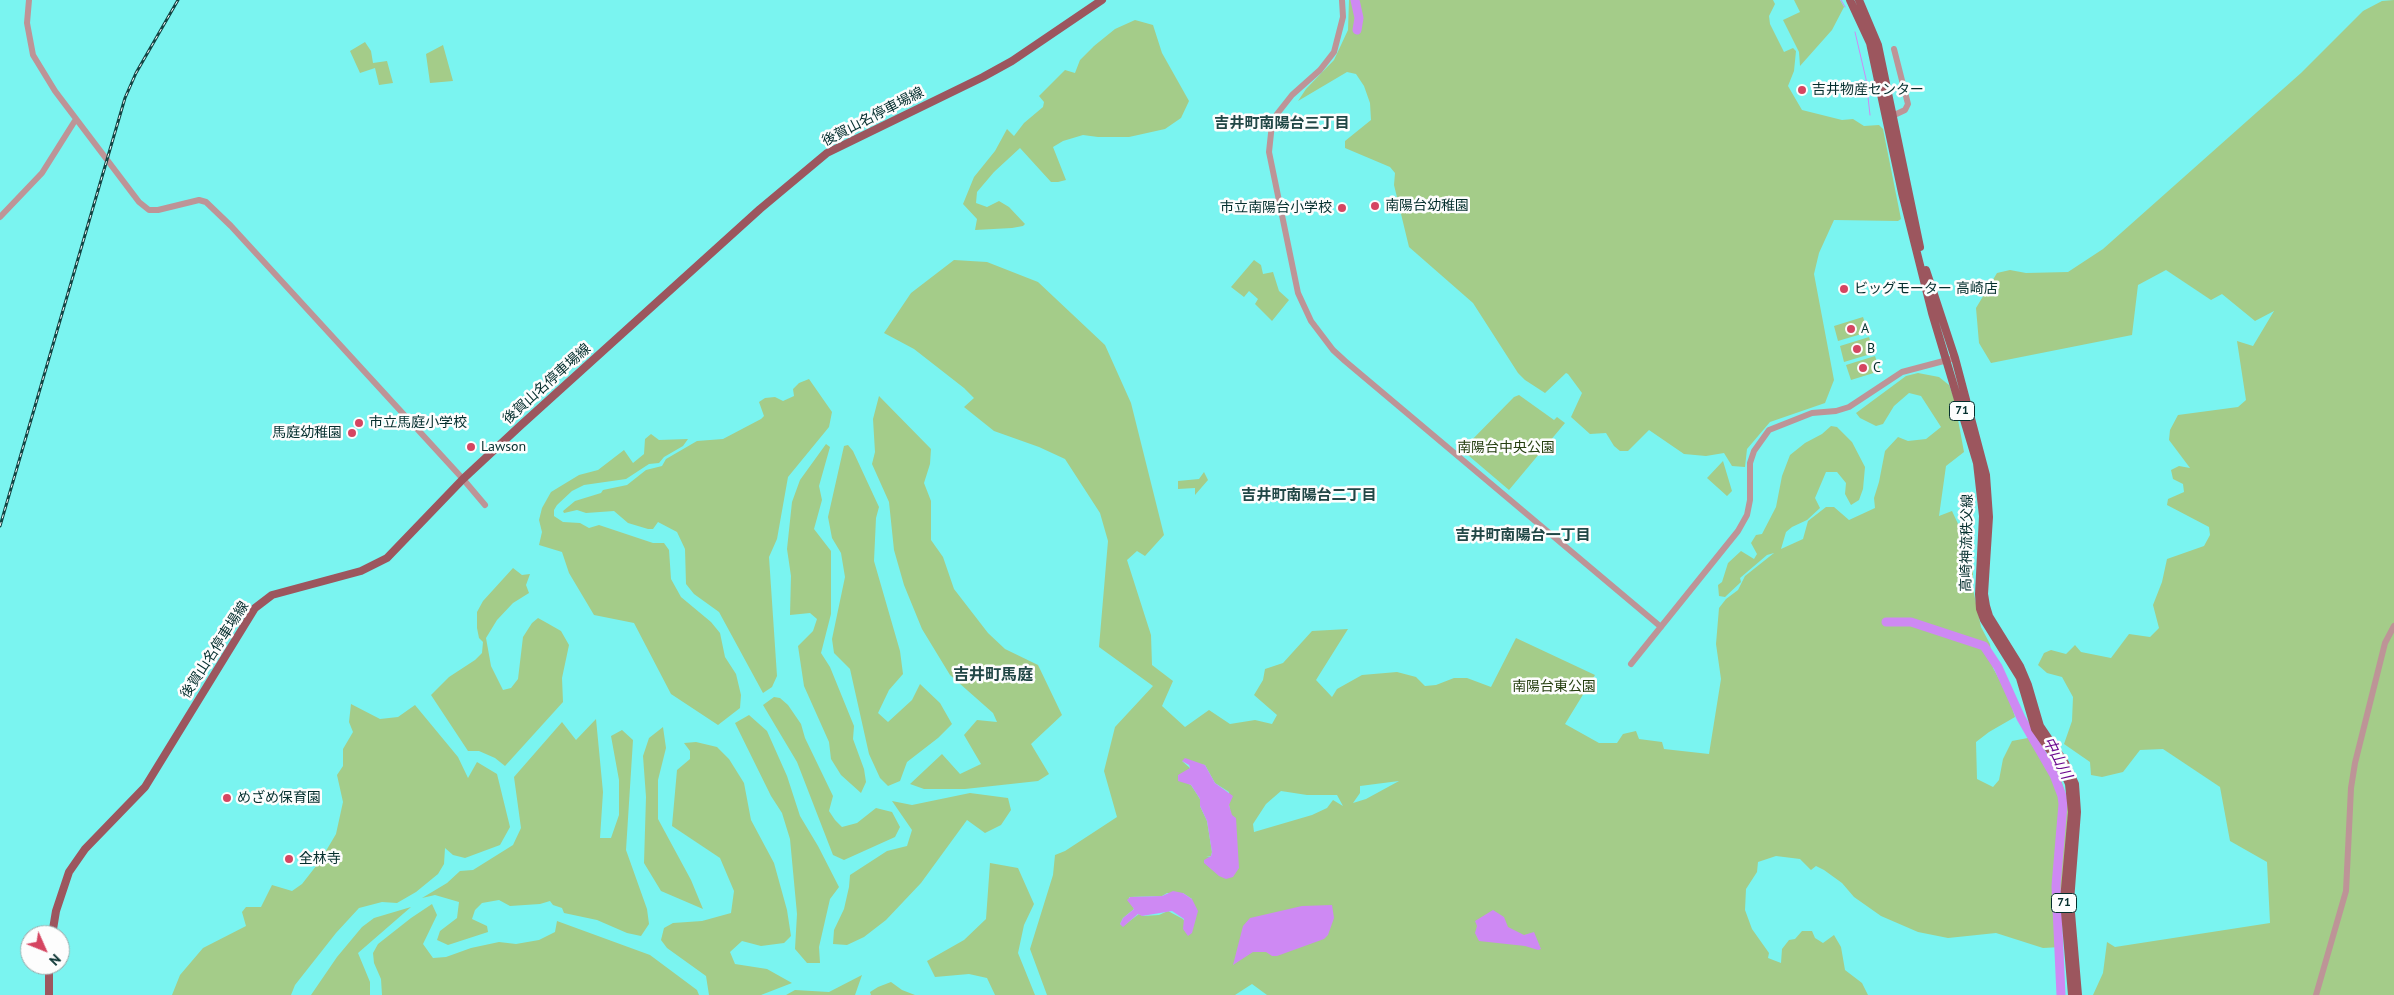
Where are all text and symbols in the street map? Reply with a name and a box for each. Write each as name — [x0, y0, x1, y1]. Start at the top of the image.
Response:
place label: 吉井物産センター — [1812, 82, 1924, 98]
street label: 後賀山名停車場線 — [819, 84, 927, 150]
marker: 吉井物産センター — [1796, 84, 1808, 96]
district label: 吉井町南陽台三丁目 — [1215, 115, 1349, 133]
place label: 南陽台幼稚園 — [1385, 198, 1469, 214]
place label: 市立南陽台小学校 — [1220, 200, 1332, 216]
marker: 南陽台幼稚園 — [1369, 200, 1381, 212]
marker: 市立南陽台小学校 — [1336, 202, 1348, 214]
place label: ビッグモーター 高崎店 — [1854, 281, 1998, 297]
marker: ビッグモーター 高崎店 — [1838, 283, 1850, 295]
place label: A — [1861, 321, 1869, 337]
marker: A — [1845, 323, 1857, 335]
street label: 後賀山名停車場線 — [500, 340, 594, 428]
place label: B — [1867, 341, 1875, 357]
marker: B — [1851, 343, 1863, 355]
place label: C — [1873, 360, 1881, 376]
marker: C — [1857, 362, 1869, 374]
road number: 71 — [1950, 402, 1974, 421]
place label: 市立馬庭小学校 — [369, 415, 467, 431]
marker: 市立馬庭小学校 — [353, 417, 365, 429]
place label: 馬庭幼稚園 — [272, 425, 342, 441]
marker: 馬庭幼稚園 — [346, 427, 358, 439]
place label: Lawson — [481, 439, 526, 455]
park label: 南陽台中央公園 — [1457, 440, 1555, 456]
marker: Lawson — [465, 441, 477, 453]
district label: 吉井町南陽台二丁目 — [1242, 487, 1376, 505]
street label: 高崎神流秩父線 — [1958, 494, 1976, 592]
district label: 吉井町南陽台一丁目 — [1456, 527, 1590, 545]
street label: 後賀山名停車場線 — [177, 598, 253, 702]
district label: 吉井町馬庭 — [953, 665, 1033, 685]
park label: 南陽台東公園 — [1512, 679, 1596, 695]
water label: 中山川 — [2039, 734, 2075, 782]
place label: めざめ保育園 — [237, 790, 321, 806]
marker: めざめ保育園 — [221, 792, 233, 804]
place label: 全林寺 — [299, 851, 341, 867]
marker: 全林寺 — [283, 853, 295, 865]
road number: 71 — [2052, 894, 2076, 912]
north arrow — [20, 925, 70, 975]
text: N — [45, 950, 65, 969]

